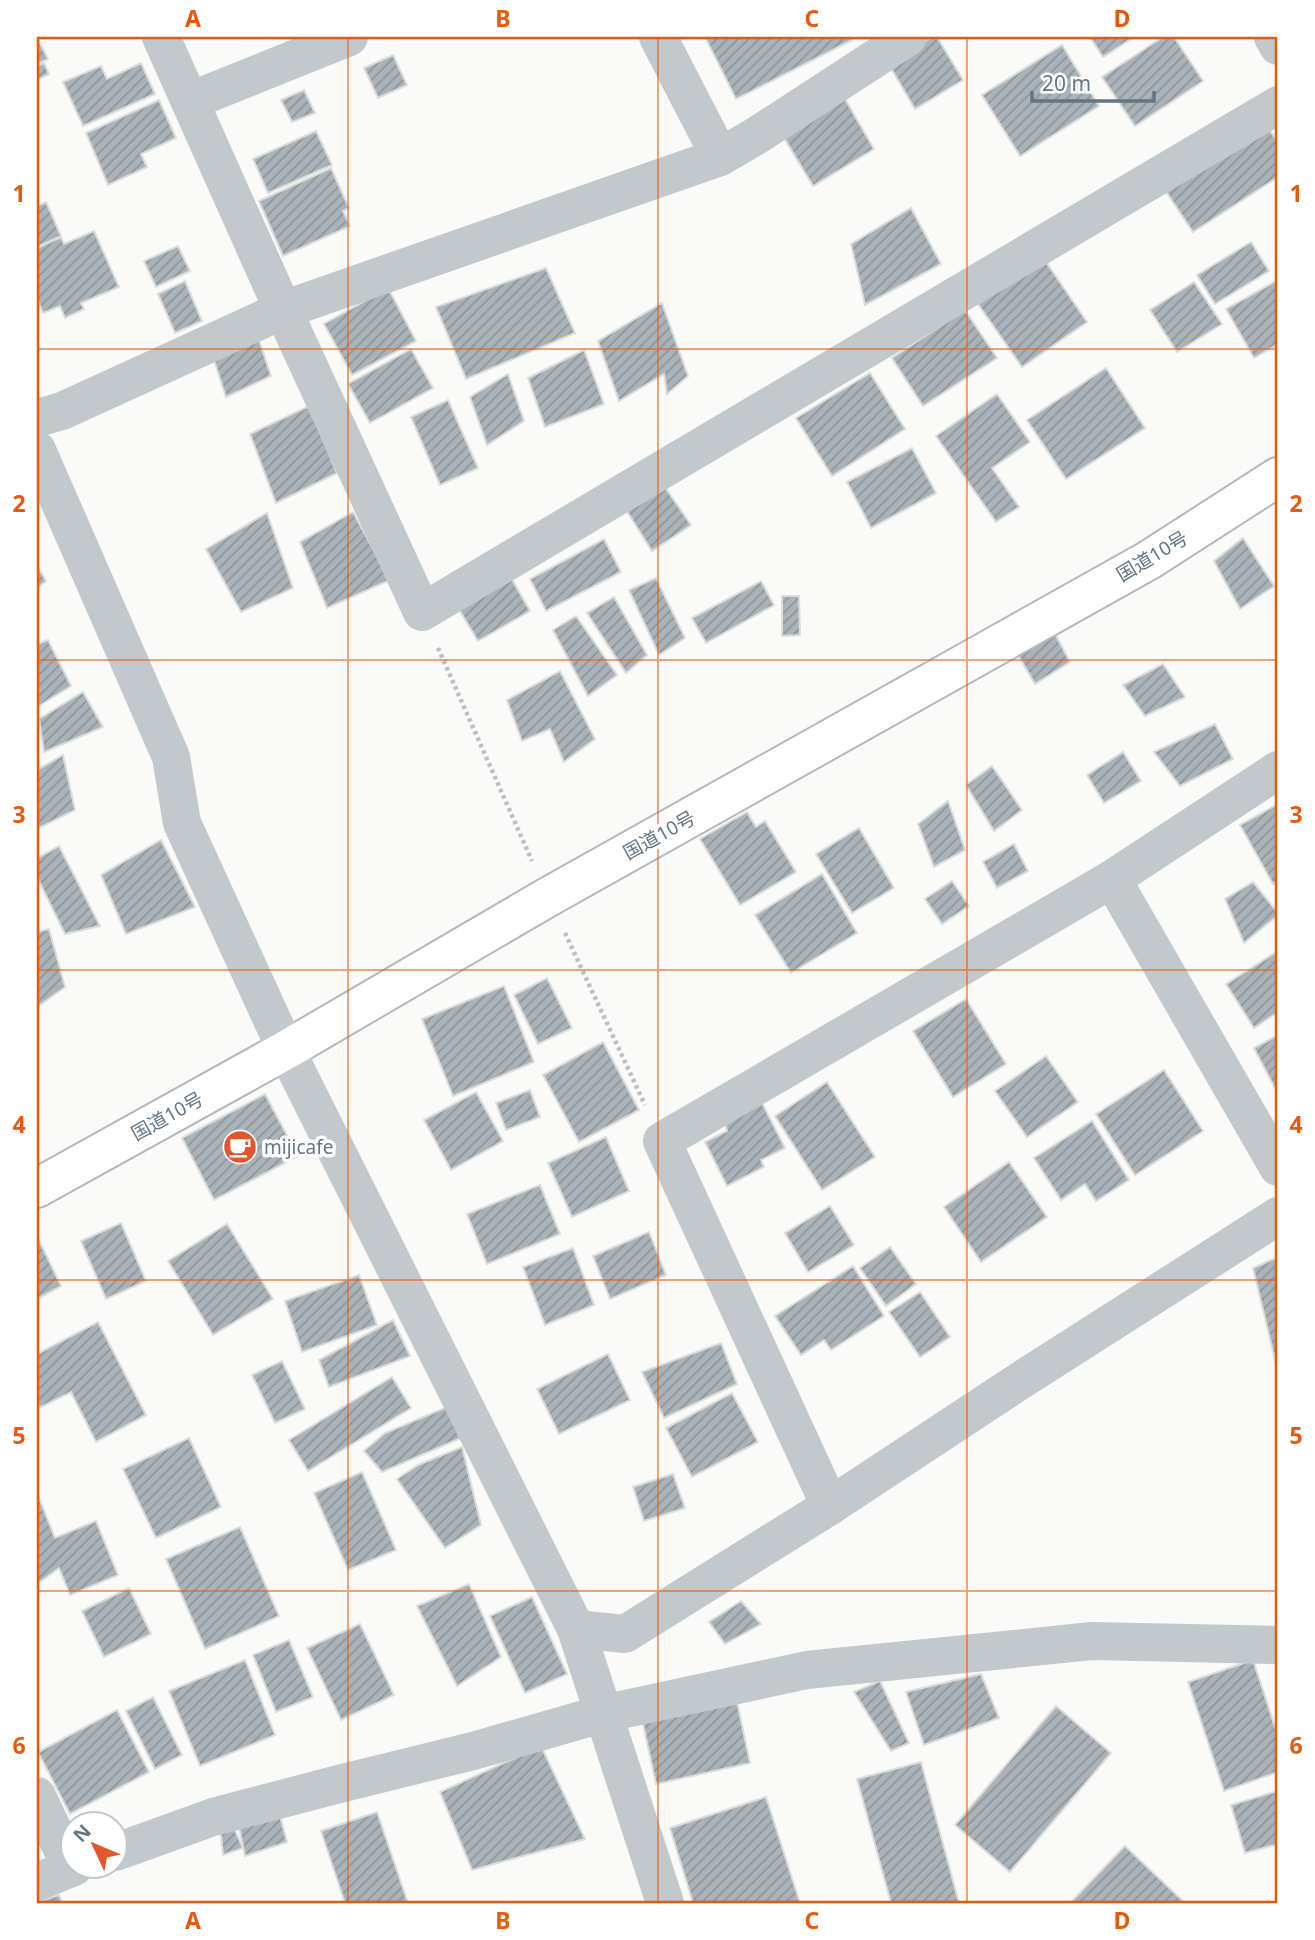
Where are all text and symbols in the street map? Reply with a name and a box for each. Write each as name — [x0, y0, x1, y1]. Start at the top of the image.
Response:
text: A — [185, 2, 201, 34]
text: B — [495, 2, 511, 34]
text: C — [805, 2, 820, 34]
text: D — [1114, 2, 1130, 34]
scale bar — [1032, 60, 1154, 104]
text: 20 m — [1042, 69, 1091, 97]
text: 1 — [12, 177, 26, 209]
text: 1 — [1289, 177, 1303, 209]
text: 2 — [12, 487, 26, 519]
text: 2 — [1289, 487, 1303, 519]
street label: 国道10号 — [1112, 525, 1192, 587]
text: 3 — [12, 798, 26, 830]
text: 3 — [1289, 798, 1303, 830]
street label: 国道10号 — [618, 805, 700, 865]
street label: 国道10号 — [126, 1086, 208, 1146]
text: 4 — [12, 1108, 26, 1140]
text: 4 — [1289, 1108, 1303, 1140]
cafe icon: mijicafe — [221, 1128, 259, 1166]
place label: mijicafe — [264, 1134, 334, 1160]
text: 5 — [12, 1419, 26, 1451]
text: 5 — [1289, 1419, 1303, 1451]
text: 6 — [12, 1729, 26, 1761]
text: 6 — [1289, 1729, 1303, 1761]
north arrow — [60, 1811, 130, 1881]
text: N — [67, 1819, 96, 1848]
text: A — [185, 1904, 201, 1936]
text: B — [495, 1904, 511, 1936]
text: C — [805, 1904, 820, 1936]
text: D — [1114, 1904, 1130, 1936]

